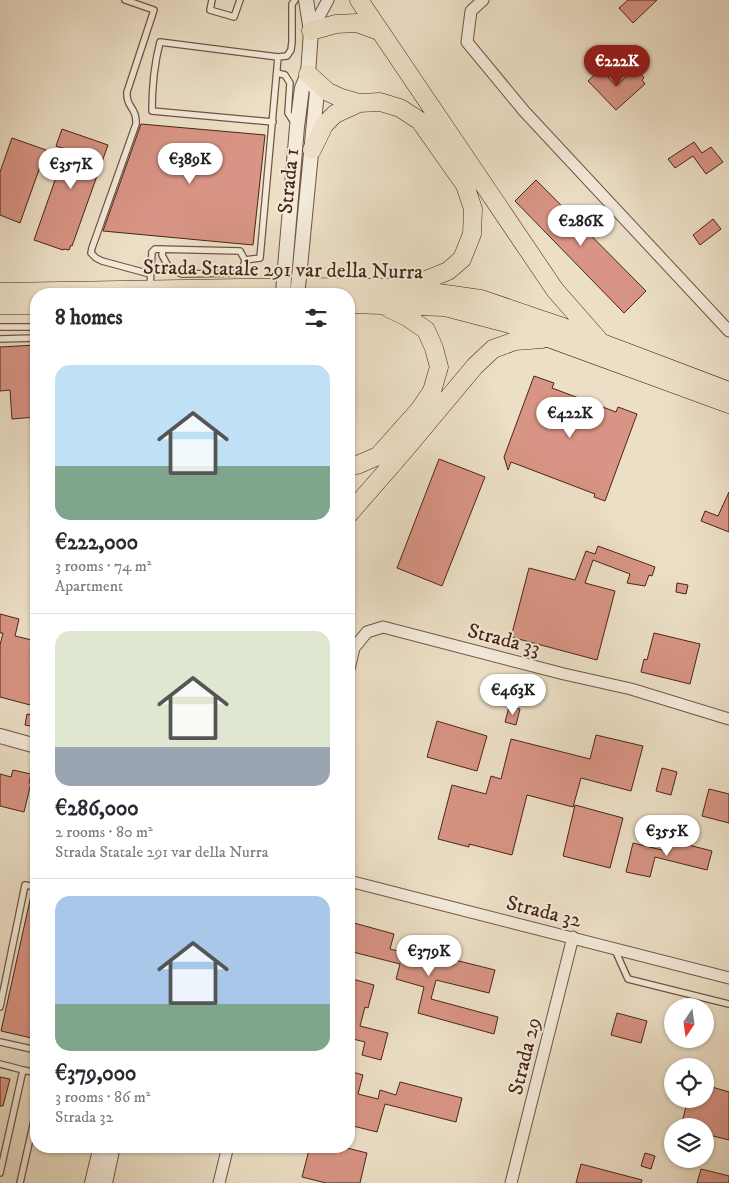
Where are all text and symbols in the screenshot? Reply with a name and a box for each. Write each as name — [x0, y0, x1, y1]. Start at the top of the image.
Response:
pin: €222K — [582, 44, 652, 87]
text: €222K — [595, 51, 639, 71]
pin: €389K — [155, 142, 225, 185]
street label: Strada 1 — [273, 147, 305, 215]
pin: €357K — [36, 148, 106, 190]
text: €389K — [169, 149, 211, 169]
text: €357K — [50, 154, 92, 174]
pin: €286K — [546, 204, 616, 247]
text: €286K — [559, 211, 603, 231]
street label: Strada Statale 291 var della Nurra — [143, 255, 423, 285]
icon: filters — [302, 304, 330, 332]
text: 8 homes — [55, 305, 123, 331]
pin: €422K — [535, 396, 605, 439]
icon: home — [148, 398, 238, 488]
text: €422K — [547, 403, 593, 423]
text: €222,000 — [55, 530, 138, 556]
text: 3 rooms · 74 m² — [55, 556, 152, 576]
text: Apartment — [55, 576, 123, 596]
street label: Strada 33 — [465, 618, 543, 662]
icon: home — [148, 663, 238, 753]
pin: €463K — [478, 674, 548, 716]
text: €463K — [491, 680, 535, 700]
text: €286,000 — [55, 796, 139, 822]
pin: €355K — [632, 814, 702, 857]
text: €355K — [646, 821, 688, 841]
text: 2 rooms · 80 m² — [55, 822, 153, 842]
text: Strada Statale 291 var della Nurra — [55, 842, 268, 862]
street label: Strada 32 — [503, 890, 585, 934]
icon: home — [148, 928, 238, 1018]
pin: €379K — [394, 934, 464, 977]
text: €379K — [408, 941, 451, 961]
north arrow — [664, 998, 714, 1048]
map controls — [664, 998, 714, 1168]
street label: Strada 29 — [503, 1015, 547, 1098]
button: locate — [664, 1058, 714, 1108]
text: €379,000 — [55, 1061, 136, 1087]
text: 3 rooms · 86 m² — [55, 1087, 150, 1107]
text: Strada 32 — [55, 1107, 113, 1127]
button: layers — [664, 1118, 714, 1168]

